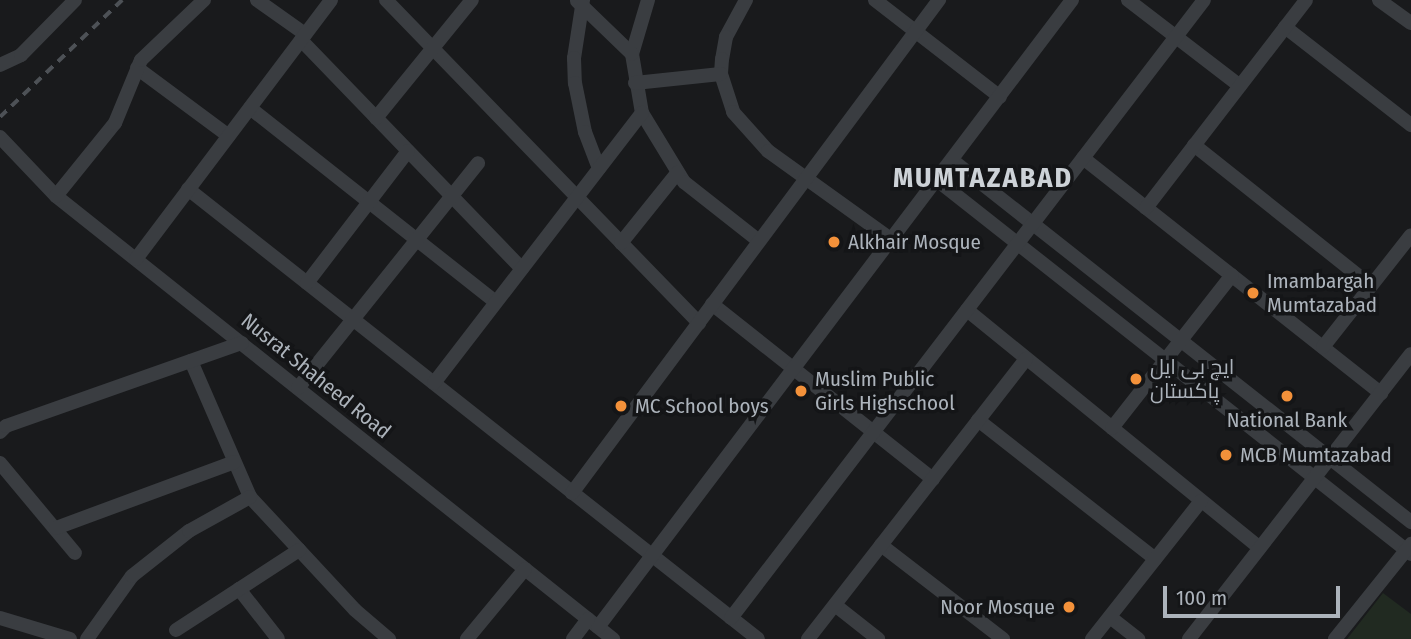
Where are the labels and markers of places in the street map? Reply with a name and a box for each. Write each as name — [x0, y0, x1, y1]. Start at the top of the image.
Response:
place label: Alkhair Mosque — [848, 229, 981, 255]
marker: Alkhair Mosque — [826, 234, 842, 250]
place label: Imambargah Mumtazabad — [1267, 268, 1377, 318]
marker: Imambargah Mumtazabad — [1245, 285, 1261, 301]
place label: ایچ بی ایل پاکستان — [1150, 354, 1234, 404]
place label: Muslim Public Girls Highschool — [815, 366, 955, 416]
marker: ایچ بی ایل پاکستان — [1128, 371, 1144, 387]
marker: Muslim Public Girls Highschool — [793, 383, 809, 399]
marker: National Bank — [1279, 388, 1295, 404]
place label: MC School boys — [635, 393, 769, 419]
marker: MC School boys — [613, 398, 629, 414]
place label: National Bank — [1227, 407, 1347, 433]
place label: MCB Mumtazabad — [1240, 442, 1392, 468]
marker: MCB Mumtazabad — [1218, 447, 1234, 463]
place label: Noor Mosque — [940, 594, 1055, 620]
marker: Noor Mosque — [1061, 599, 1077, 615]

